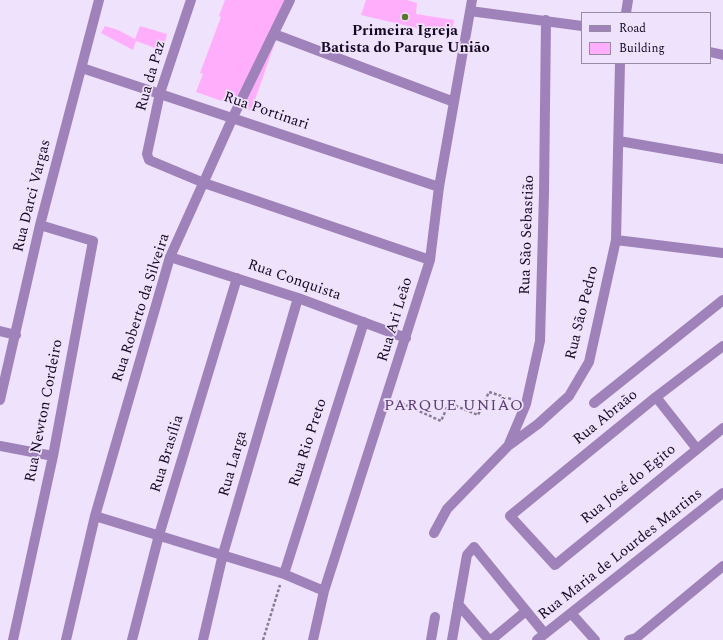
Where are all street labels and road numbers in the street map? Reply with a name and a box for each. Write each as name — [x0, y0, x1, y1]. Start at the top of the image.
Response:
street label: Rua da Paz — [133, 39, 171, 113]
street label: Rua Portinari — [221, 89, 311, 135]
street label: Rua Darci Vargas — [10, 138, 56, 254]
street label: Rua São Sebastião — [517, 175, 539, 295]
street label: Rua Roberto da Silveira — [109, 231, 175, 385]
street label: Rua Conquista — [245, 257, 343, 305]
street label: Rua São Pedro — [563, 264, 603, 362]
street label: Rua Ari Leão — [375, 276, 417, 364]
street label: Rua Newton Cordeiro — [22, 338, 68, 484]
street label: Rua Abraão — [570, 387, 642, 449]
street label: Rua Rio Preto — [286, 397, 332, 489]
street label: Rua Brasília — [148, 413, 188, 495]
street label: Rua Larga — [216, 429, 252, 499]
street label: Rua José do Egito — [578, 441, 680, 529]
street label: Rua Maria de Lourdes Martins — [535, 485, 707, 625]

